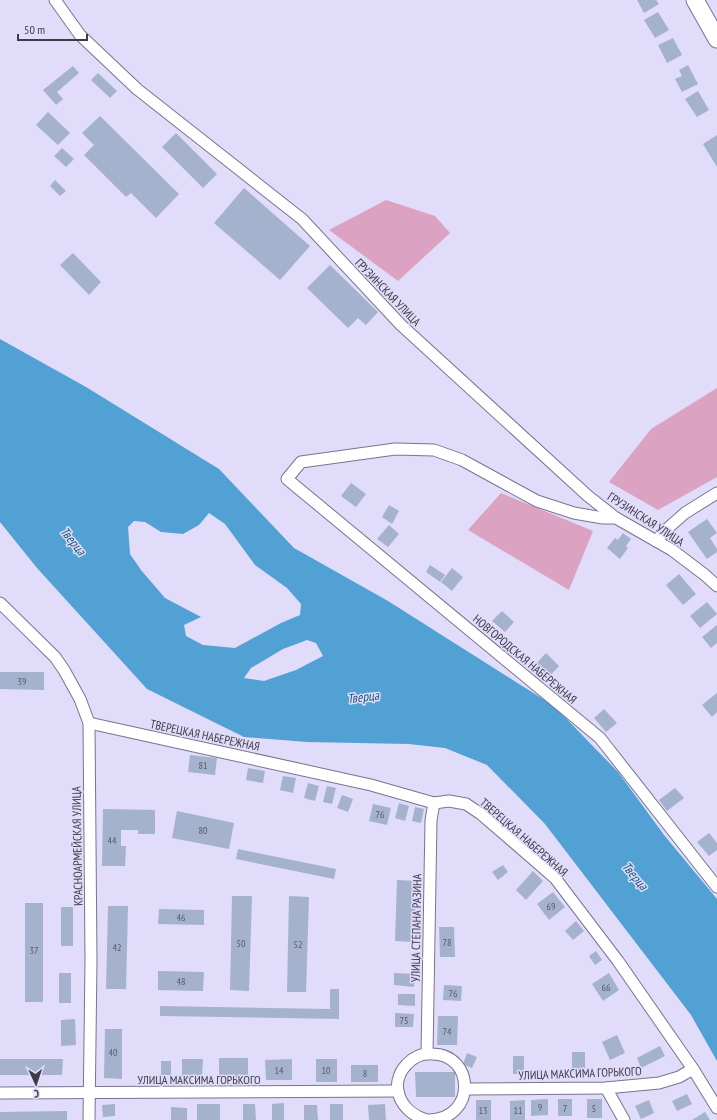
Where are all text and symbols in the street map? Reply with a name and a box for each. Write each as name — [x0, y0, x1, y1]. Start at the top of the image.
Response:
scale bar — [18, 16, 87, 42]
text: 50 m — [24, 22, 45, 37]
street label: ГРУЗИНСКАЯ УЛИЦА — [352, 255, 424, 329]
street label: ГРУЗИНСКАЯ УЛИЦА — [605, 489, 687, 549]
water label: Тверца — [56, 523, 90, 559]
street label: НОВГОРОДСКАЯ НАБЕРЕЖНАЯ — [470, 611, 580, 707]
house number: 39 — [18, 675, 27, 688]
water label: Тверца — [346, 687, 381, 707]
street label: ТВЕРЕЦКАЯ НАБЕРЕЖНАЯ — [149, 716, 261, 754]
house number: 81 — [199, 759, 208, 772]
street label: КРАСНОАРМЕЙСКАЯ УЛИЦА — [68, 786, 86, 906]
street label: ТВЕРЕЦКАЯ НАБЕРЕЖНАЯ — [477, 795, 571, 879]
house number: 76 — [376, 808, 385, 821]
house number: 80 — [199, 824, 208, 837]
house number: 44 — [108, 834, 117, 847]
water label: Тверца — [618, 858, 652, 894]
street label: УЛИЦА СТЕПАНА РАЗИНА — [408, 873, 424, 982]
house number: 69 — [547, 900, 556, 913]
house number: 46 — [177, 911, 186, 924]
house number: 78 — [443, 936, 452, 949]
house number: 50 — [237, 937, 246, 950]
house number: 52 — [294, 938, 303, 951]
house number: 42 — [113, 941, 122, 954]
house number: 37 — [30, 944, 39, 957]
house number: 48 — [177, 975, 186, 988]
house number: 66 — [602, 981, 611, 994]
house number: 76 — [449, 987, 458, 1000]
house number: 75 — [400, 1014, 409, 1027]
house number: 74 — [443, 1025, 452, 1038]
house number: 40 — [109, 1046, 118, 1059]
street label: УЛИЦА МАКСИМА ГОРЬКОГО — [518, 1063, 642, 1083]
north arrow — [16, 1064, 56, 1104]
house number: 14 — [275, 1064, 284, 1077]
house number: 10 — [322, 1064, 331, 1077]
house number: 8 — [363, 1067, 367, 1080]
street label: УЛИЦА МАКСИМА ГОРЬКОГО — [137, 1072, 261, 1087]
text: С — [34, 1087, 39, 1101]
house number: 9 — [538, 1101, 542, 1114]
house number: 7 — [563, 1102, 567, 1115]
house number: 5 — [592, 1102, 596, 1115]
house number: 13 — [479, 1104, 488, 1117]
house number: 11 — [514, 1104, 523, 1117]

